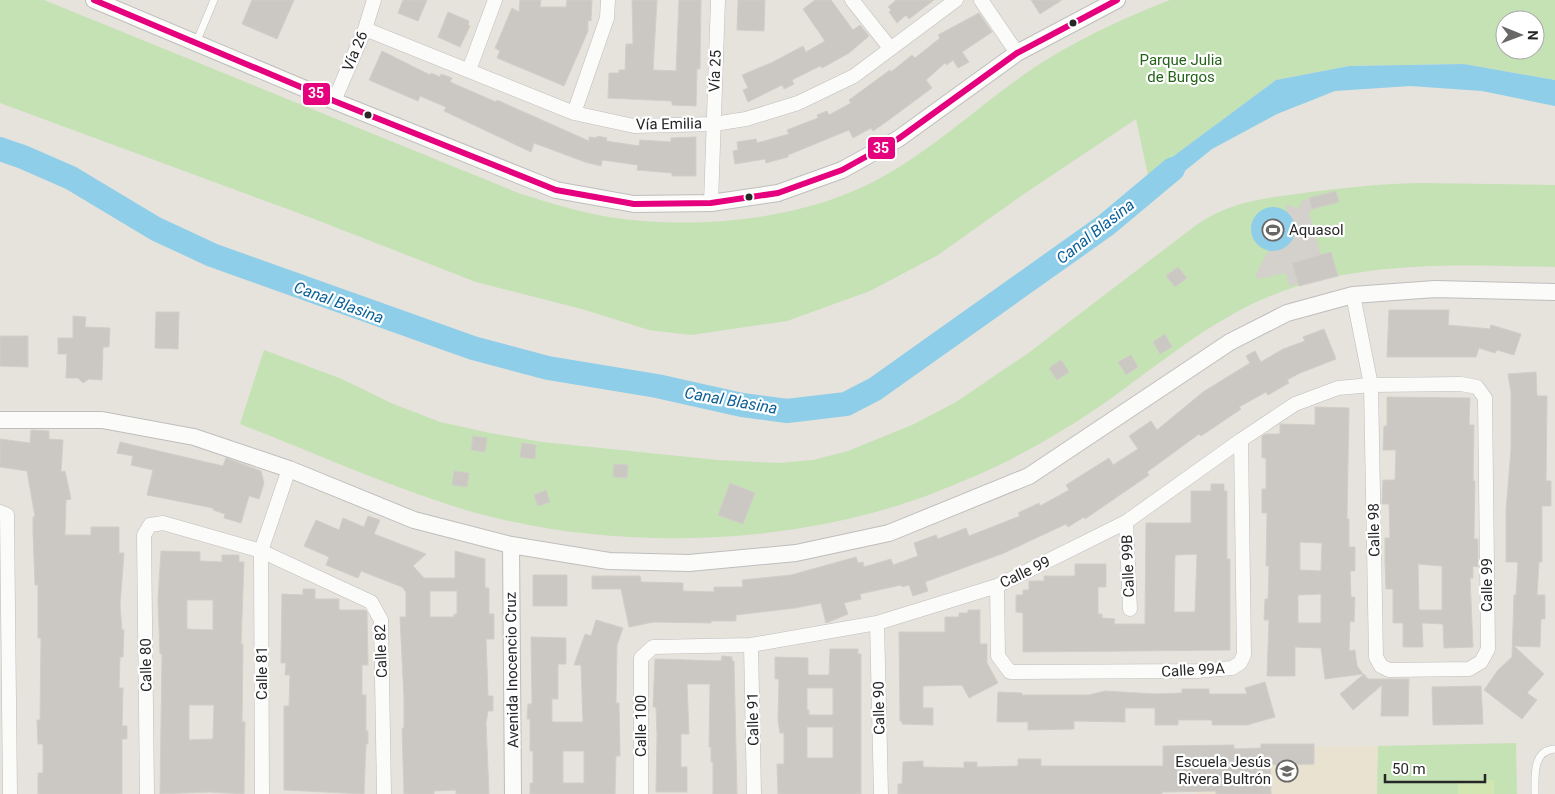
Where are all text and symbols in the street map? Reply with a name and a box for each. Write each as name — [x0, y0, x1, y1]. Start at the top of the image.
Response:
north arrow — [1495, 10, 1545, 60]
unlabelled marker — [1068, 18, 1078, 28]
street label: Vía 26 — [339, 28, 371, 74]
text: N — [1525, 30, 1541, 40]
street label: Vía 25 — [705, 50, 725, 92]
park label: Parque Julia de Burgos — [1140, 51, 1222, 86]
line badge: 35 — [302, 82, 331, 106]
text: 35 — [308, 85, 324, 101]
unlabelled marker — [363, 110, 373, 120]
street label: Vía Emilia — [636, 114, 702, 134]
line badge: 35 — [867, 136, 896, 160]
text: 35 — [873, 140, 889, 156]
unlabelled marker — [744, 192, 754, 202]
water label: Canal Blasina — [1052, 195, 1138, 268]
sports icon: Aquasol — [1261, 218, 1285, 242]
place label: Aquasol — [1289, 221, 1344, 239]
water label: Canal Blasina — [291, 277, 386, 327]
water label: Canal Blasina — [683, 383, 779, 418]
street label: Calle 98 — [1365, 503, 1383, 557]
street label: Calle 99B — [1118, 534, 1138, 598]
street label: Calle 99 — [997, 552, 1053, 592]
street label: Calle 99 — [1478, 558, 1496, 612]
street label: Avenida Inocencio Cruz — [502, 592, 522, 748]
street label: Calle 82 — [371, 624, 391, 678]
street label: Calle 80 — [137, 638, 155, 692]
street label: Calle 81 — [253, 646, 271, 700]
street label: Calle 99A — [1161, 659, 1225, 681]
street label: Calle 90 — [870, 681, 888, 735]
street label: Calle 91 — [744, 692, 762, 746]
street label: Calle 100 — [632, 695, 650, 757]
scale bar — [1385, 752, 1485, 784]
place label: Escuela Jesús Rivera Bultrón — [1175, 753, 1271, 788]
school or university icon: Escuela Jesús Rivera Bultrón — [1275, 759, 1299, 783]
text: 50 m — [1392, 760, 1426, 778]

